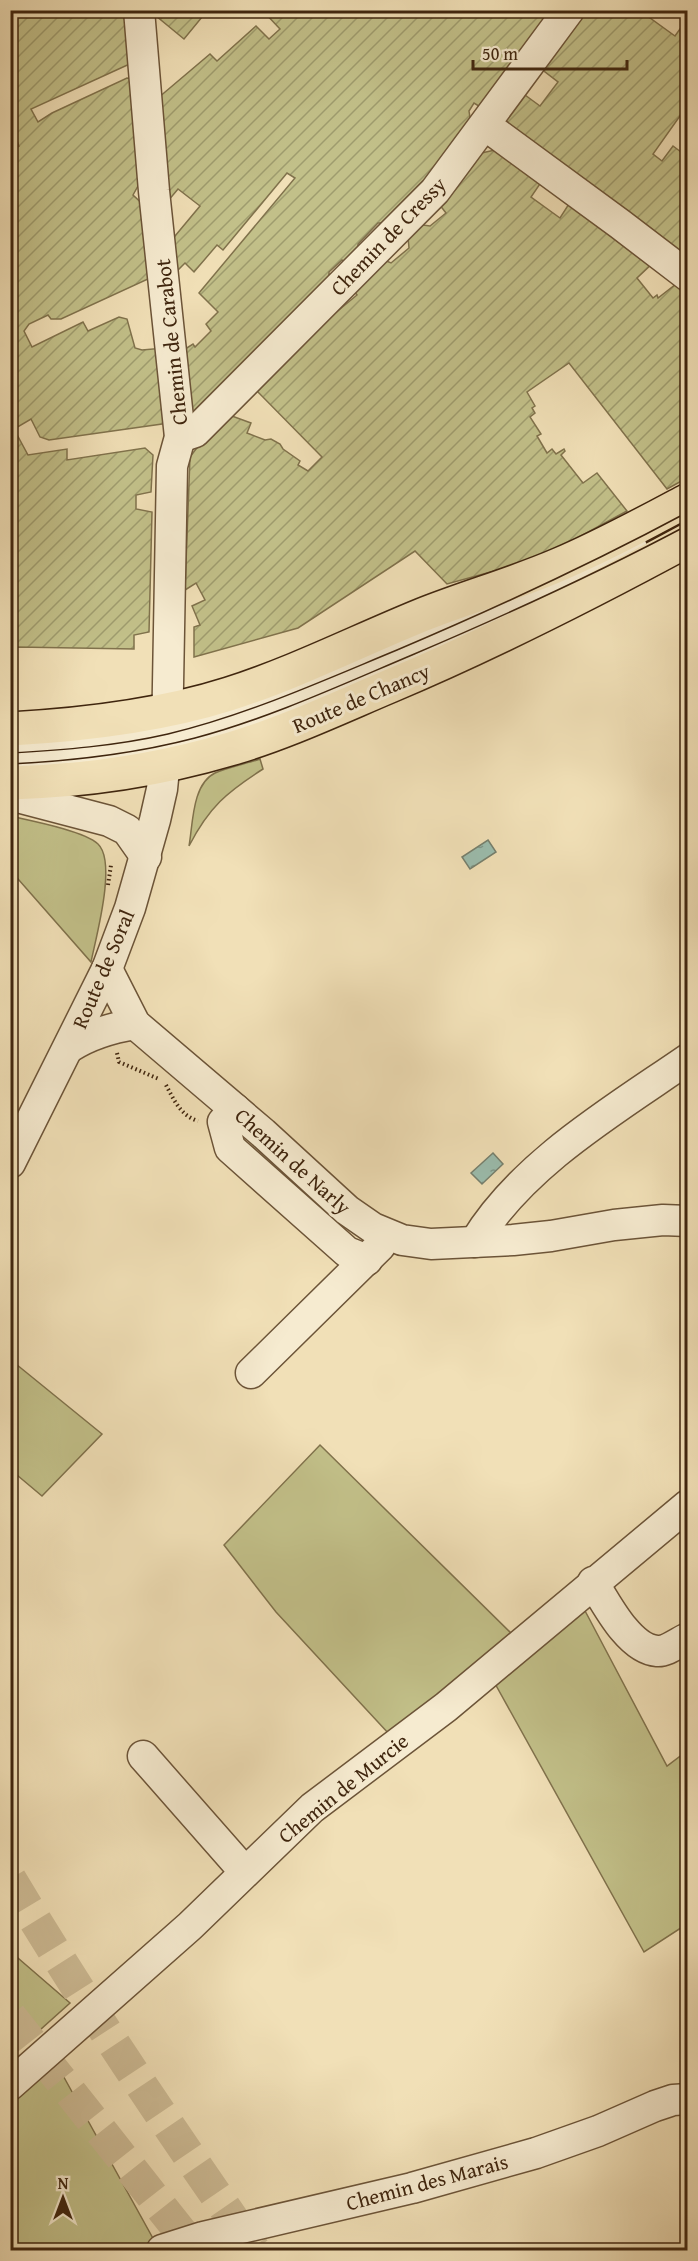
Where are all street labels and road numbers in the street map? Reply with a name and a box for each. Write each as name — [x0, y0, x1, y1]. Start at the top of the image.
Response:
street label: Chemin de Cressy — [323, 169, 453, 302]
street label: Chemin de Carabot — [147, 257, 195, 427]
street label: Route de Chancy — [288, 655, 435, 741]
street label: Route de Soral — [64, 904, 142, 1034]
street label: Chemin de Narly — [228, 1100, 358, 1222]
street label: Chemin de Murcie — [271, 1725, 415, 1850]
street label: Chemin des Marais — [343, 2146, 511, 2218]

